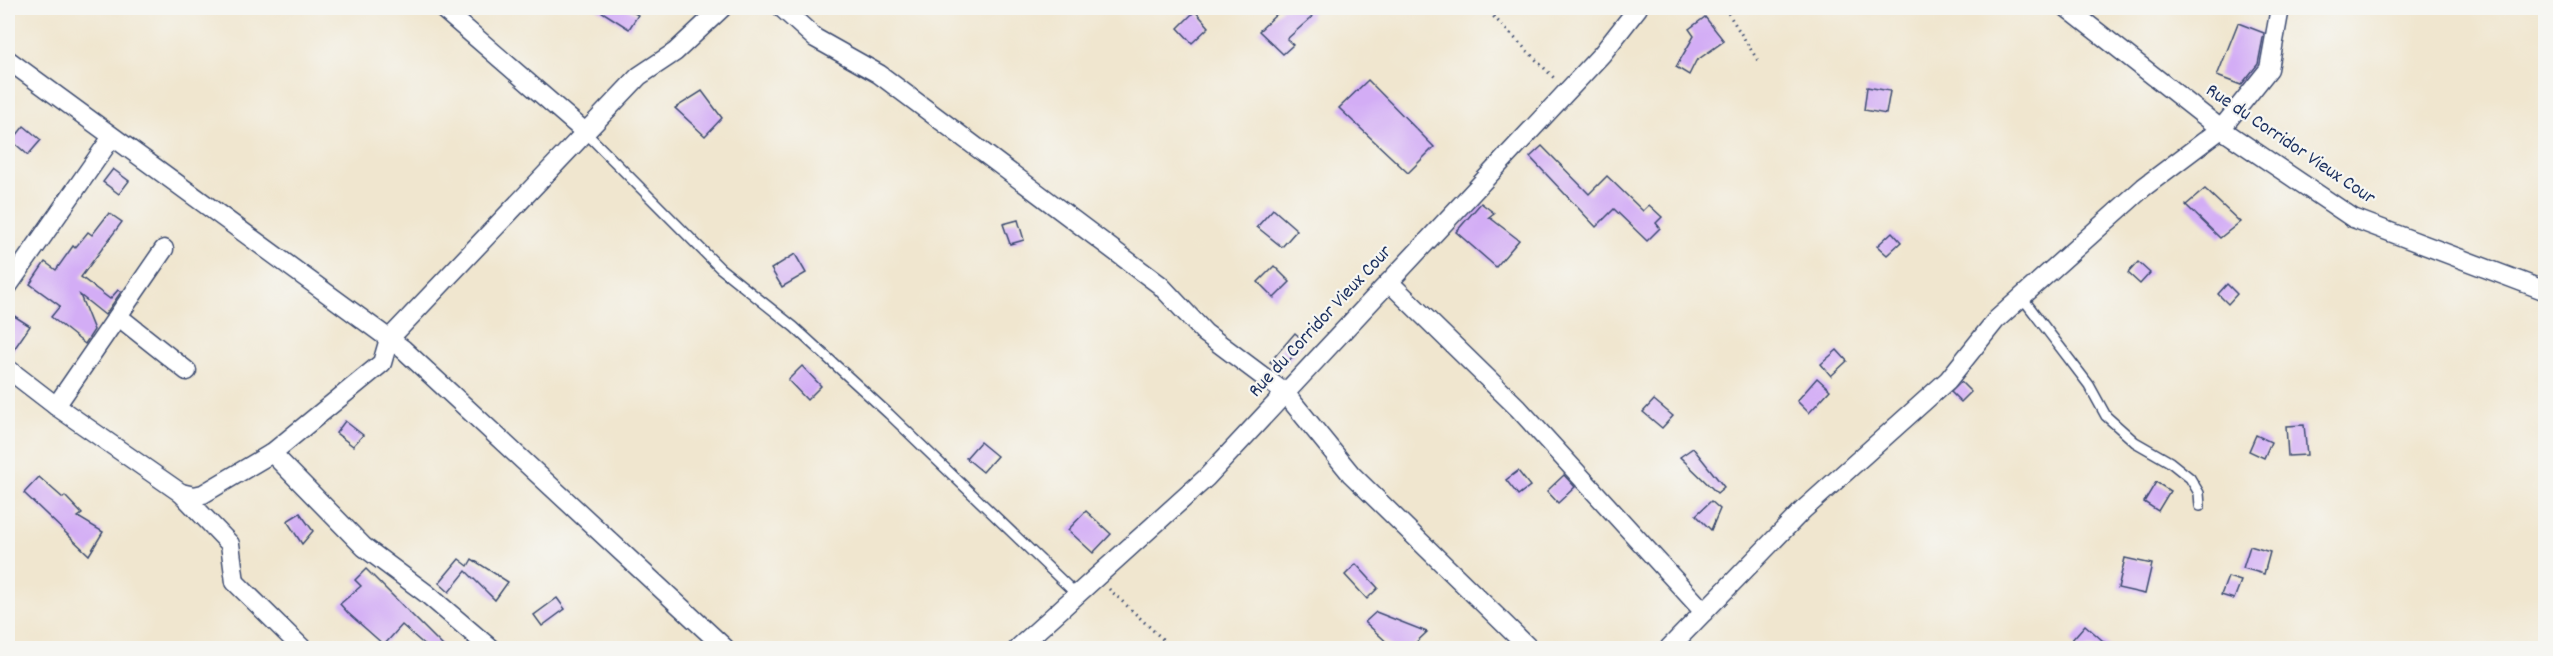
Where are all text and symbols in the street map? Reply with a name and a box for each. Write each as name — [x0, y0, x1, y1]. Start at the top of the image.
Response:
street label: Rue du Corridor Vieux Cour — [2200, 78, 2381, 213]
street label: Rue du Corridor Vieux Cour — [1243, 239, 1400, 404]

